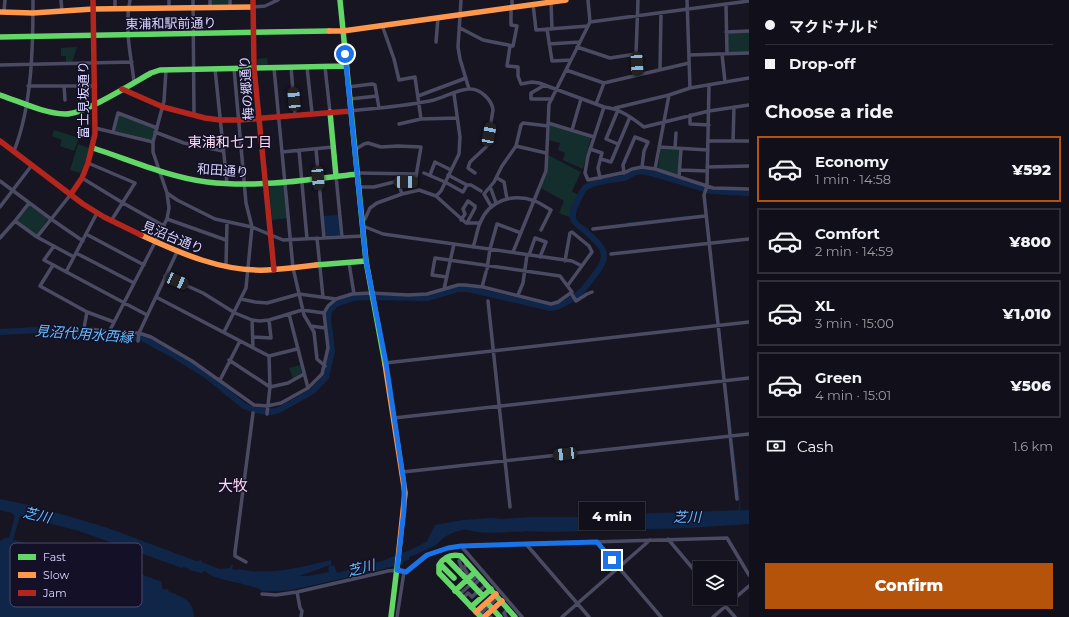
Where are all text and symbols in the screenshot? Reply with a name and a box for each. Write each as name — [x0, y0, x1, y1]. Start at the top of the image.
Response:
street label: 東浦和駅前通り — [125, 14, 217, 32]
text: マクドナルド — [789, 17, 879, 36]
route start — [336, 45, 354, 63]
car — [630, 52, 644, 76]
text: Drop-off — [789, 54, 856, 73]
street label: 梅の郷通り — [236, 55, 256, 121]
street label: 富士見坂通り — [75, 61, 91, 139]
car — [287, 87, 301, 111]
text: Choose a ride — [765, 101, 893, 123]
car — [481, 121, 497, 147]
district label: 東浦和七丁目 — [188, 133, 272, 151]
icon: car — [767, 151, 803, 187]
text: Economy — [815, 152, 888, 171]
street label: 和田通り — [196, 160, 250, 180]
text: ¥592 — [1012, 160, 1051, 179]
car — [311, 166, 325, 190]
text: 1 min · 14:58 — [815, 171, 891, 187]
car — [394, 176, 418, 188]
street label: 見沼台通り — [140, 217, 206, 257]
icon: car — [767, 223, 803, 259]
text: Comfort — [815, 224, 880, 243]
text: ¥800 — [1009, 232, 1051, 251]
text: 2 min · 14:59 — [815, 243, 893, 259]
car — [164, 271, 190, 291]
icon: car — [767, 295, 803, 331]
text: XL — [815, 296, 834, 315]
text: ¥1,010 — [1003, 304, 1051, 323]
text: 3 min · 15:00 — [815, 315, 894, 331]
water label: 見沼代用水西縁 — [34, 322, 136, 347]
icon: car — [767, 367, 803, 403]
text: Green — [815, 368, 862, 387]
text: ¥506 — [1011, 376, 1051, 395]
text: 4 min · 15:01 — [815, 387, 891, 403]
icon: cash — [765, 435, 787, 457]
text: Cash — [797, 437, 834, 456]
text: 1.6 km — [1013, 438, 1053, 454]
car — [552, 447, 578, 461]
district label: 大牧 — [218, 476, 248, 495]
callout: 4 min — [579, 502, 645, 530]
water label: 芝川 — [21, 503, 55, 527]
text: 4 min — [592, 508, 632, 524]
water label: 芝川 — [673, 508, 703, 526]
legend — [10, 543, 142, 607]
text: Fast — [43, 550, 67, 564]
route end — [603, 551, 621, 569]
water label: 芝川 — [345, 555, 379, 580]
map controls — [693, 561, 737, 605]
button: layers — [693, 561, 737, 605]
button: Confirm — [765, 563, 1053, 609]
text: Slow — [43, 568, 69, 582]
text: Jam — [42, 586, 67, 600]

